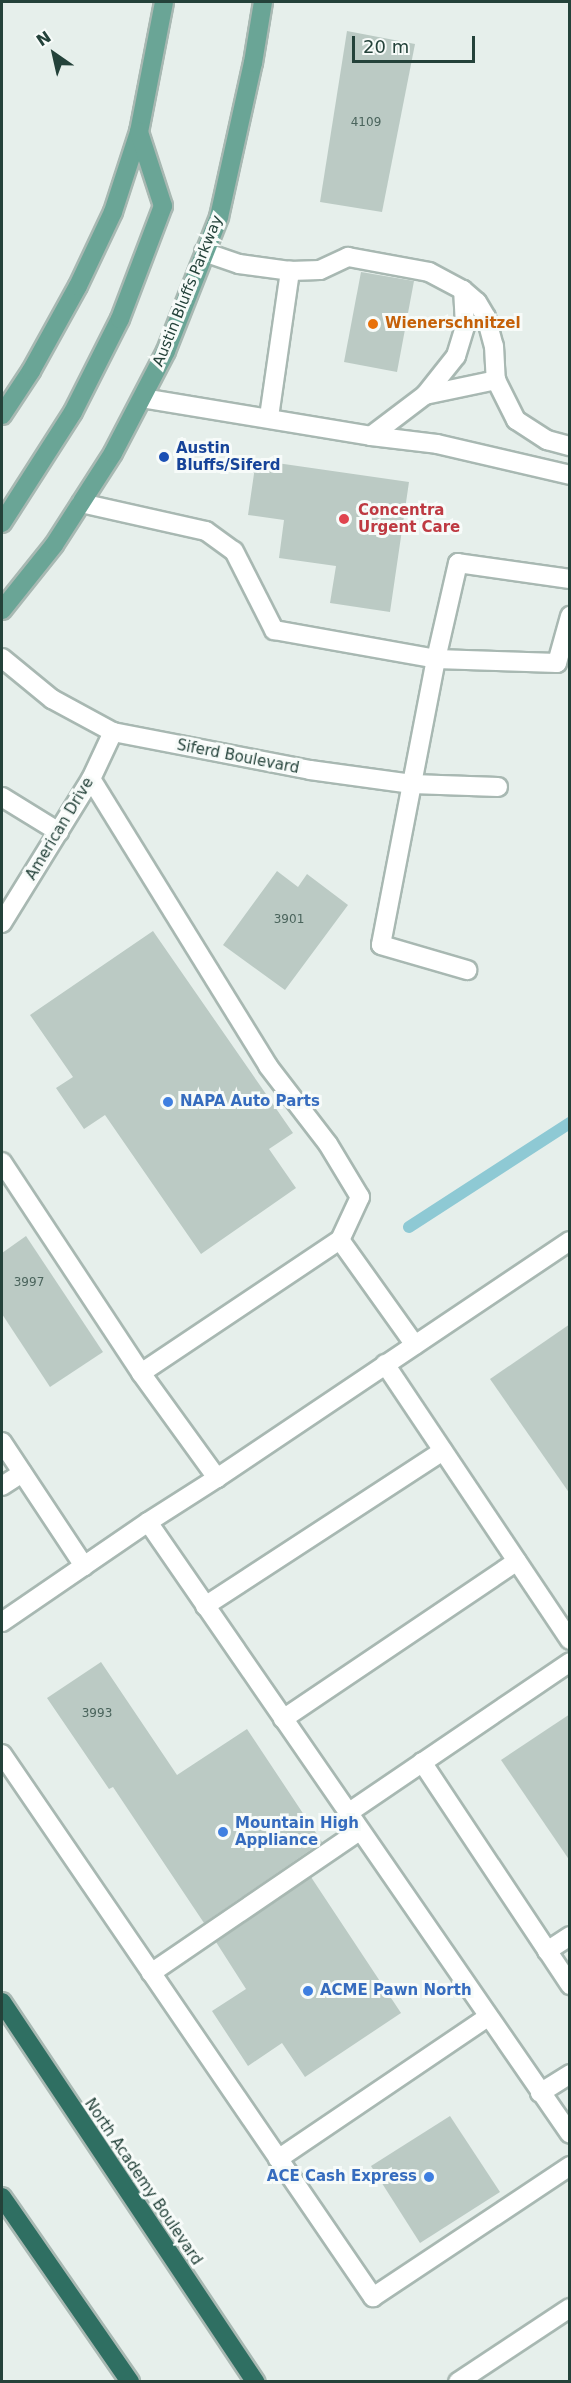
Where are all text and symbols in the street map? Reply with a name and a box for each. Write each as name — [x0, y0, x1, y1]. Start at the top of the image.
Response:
north arrow — [24, 24, 84, 84]
scale bar — [355, 24, 478, 62]
text: N — [33, 27, 55, 50]
text: 20 m — [363, 36, 409, 57]
house number: 4109 — [351, 116, 381, 130]
street label: Austin Bluffs Parkway — [149, 213, 227, 369]
place label: Wienerschnitzel — [385, 315, 521, 333]
marker: Wienerschnitzel — [366, 317, 380, 331]
place label: Austin Bluffs/Siferd — [176, 439, 281, 474]
marker: Austin Bluffs/Siferd — [157, 450, 171, 464]
place label: Concentra Urgent Care — [358, 501, 460, 536]
marker: Concentra Urgent Care — [335, 510, 353, 528]
street label: Siferd Boulevard — [175, 736, 301, 778]
street label: American Drive — [22, 775, 98, 883]
house number: 3901 — [274, 913, 304, 927]
place label: NAPA Auto Parts — [180, 1093, 320, 1111]
marker: NAPA Auto Parts — [161, 1095, 175, 1109]
house number: 3997 — [14, 1276, 44, 1290]
house number: 3993 — [82, 1707, 112, 1721]
place label: Mountain High Appliance — [235, 1814, 359, 1849]
marker: Mountain High Appliance — [216, 1825, 230, 1839]
place label: ACME Pawn North — [320, 1982, 472, 2000]
marker: ACME Pawn North — [301, 1984, 315, 1998]
street label: North Academy Boulevard — [80, 2095, 206, 2269]
place label: ACE Cash Express — [267, 2168, 417, 2186]
marker: ACE Cash Express — [422, 2170, 436, 2184]

